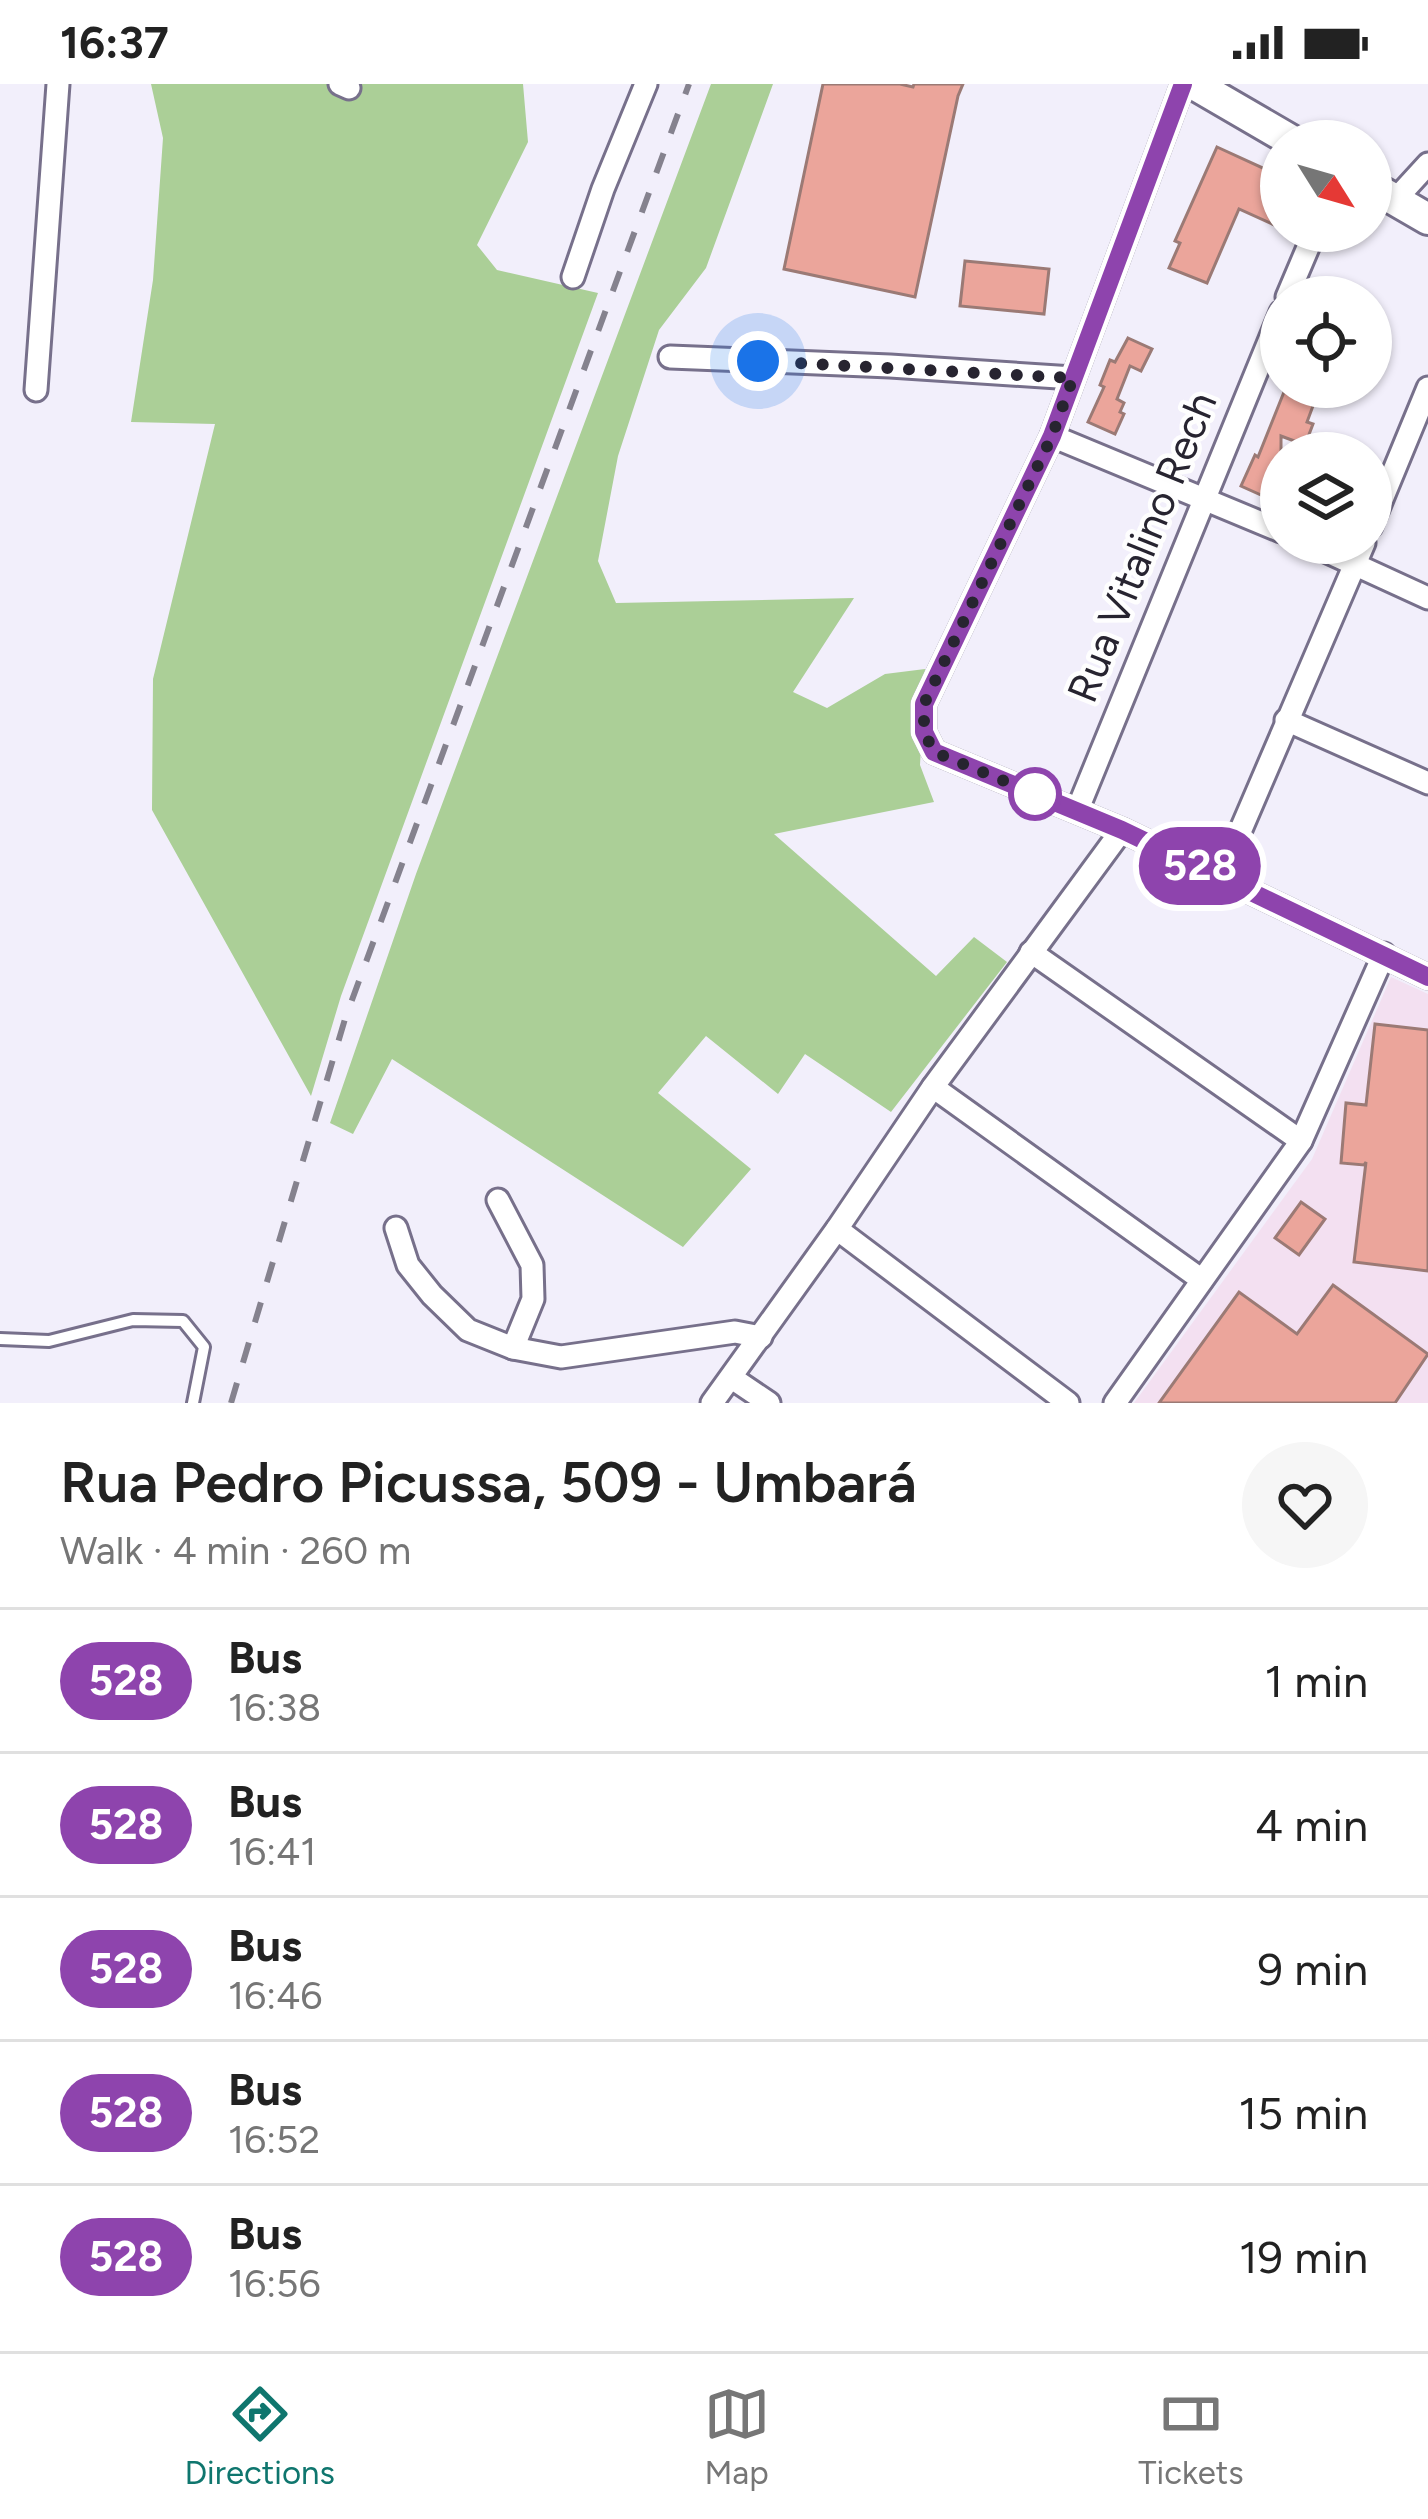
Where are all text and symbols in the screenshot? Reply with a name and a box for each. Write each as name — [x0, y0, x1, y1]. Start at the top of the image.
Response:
text: 16:37 — [60, 15, 169, 69]
north arrow — [1260, 120, 1392, 252]
map controls — [1260, 120, 1392, 564]
button: locate — [1260, 276, 1392, 408]
your location — [728, 331, 788, 391]
street label: Rua Vitalino Rech — [1057, 384, 1227, 710]
button: layers — [1260, 432, 1392, 564]
unlabelled marker — [1010, 769, 1060, 819]
line badge: 528 — [1131, 827, 1269, 905]
text: 528 — [1163, 840, 1237, 891]
button: heart — [1242, 1442, 1368, 1568]
text: Rua Pedro Picussa, 509 - Umbará — [60, 1448, 917, 1516]
text: Walk · 4 min · 260 m — [60, 1527, 411, 1574]
text: Bus — [228, 1630, 302, 1684]
text: 1 min — [1264, 1654, 1368, 1708]
text: 528 — [89, 1655, 163, 1706]
text: 16:38 — [228, 1684, 321, 1731]
text: Bus — [228, 1774, 302, 1828]
text: 4 min — [1255, 1798, 1368, 1852]
text: 528 — [89, 1799, 163, 1850]
text: 16:41 — [228, 1828, 316, 1875]
text: Bus — [228, 1918, 302, 1972]
text: 9 min — [1258, 1942, 1368, 1996]
text: 528 — [89, 1943, 163, 1994]
text: 16:46 — [228, 1972, 322, 2019]
text: Bus — [228, 2062, 302, 2116]
text: 15 min — [1239, 2086, 1368, 2140]
text: 528 — [89, 2087, 163, 2138]
text: 16:52 — [228, 2116, 320, 2163]
text: Bus — [228, 2206, 302, 2260]
text: 19 min — [1239, 2230, 1368, 2284]
text: 528 — [89, 2231, 163, 2282]
text: 16:56 — [228, 2260, 321, 2307]
tab: Directions — [184, 2381, 335, 2492]
tab: Map — [704, 2381, 770, 2492]
tab: Tickets — [1138, 2381, 1244, 2492]

